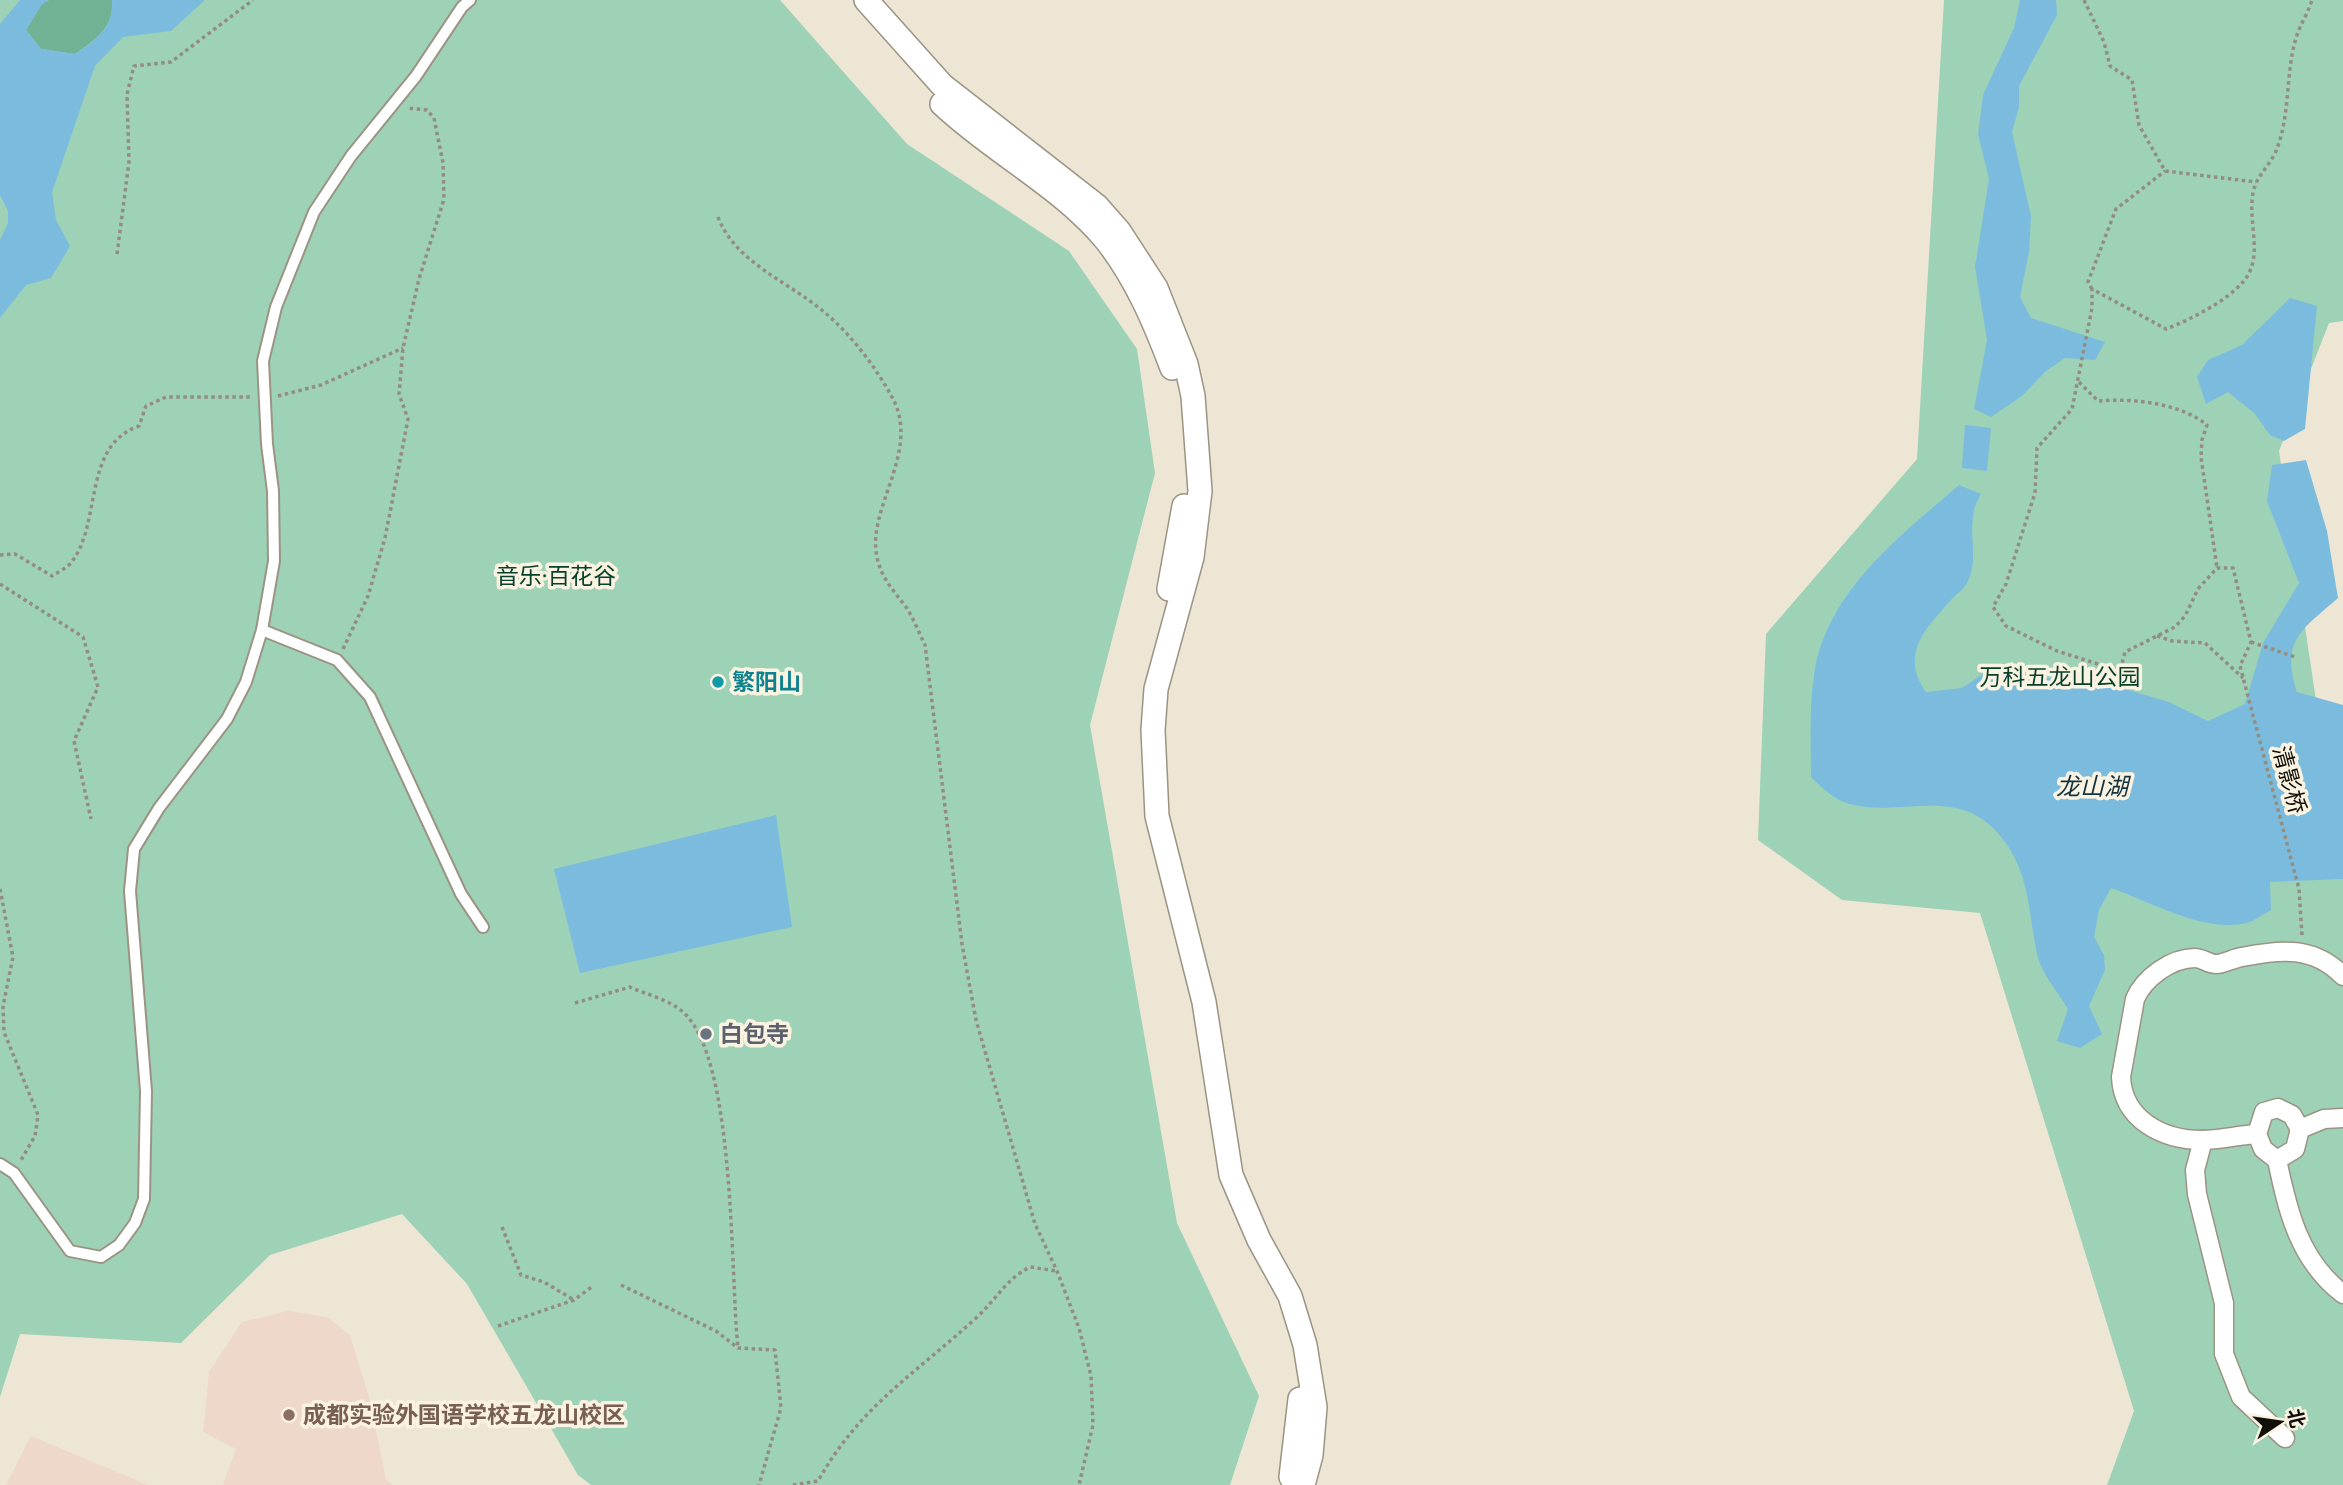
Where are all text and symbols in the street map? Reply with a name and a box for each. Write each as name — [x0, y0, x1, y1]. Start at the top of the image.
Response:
park label: 音乐·百花谷 — [496, 563, 616, 590]
park label: 万科五龙山公园 — [1980, 664, 2141, 691]
place label: 繁阳山 — [732, 669, 801, 696]
marker: 繁阳山 — [710, 674, 726, 690]
street label: 清影桥 — [2267, 743, 2311, 817]
water label: 龙山湖 — [2056, 773, 2132, 801]
place label: 白包寺 — [720, 1021, 789, 1048]
marker: 白包寺 — [698, 1026, 714, 1042]
north arrow — [2245, 1387, 2315, 1457]
place label: 成都实验外国语学校五龙山校区 — [303, 1402, 625, 1429]
text: 北 — [2283, 1406, 2309, 1430]
marker: 成都实验外国语学校五龙山校区 — [281, 1407, 297, 1423]

